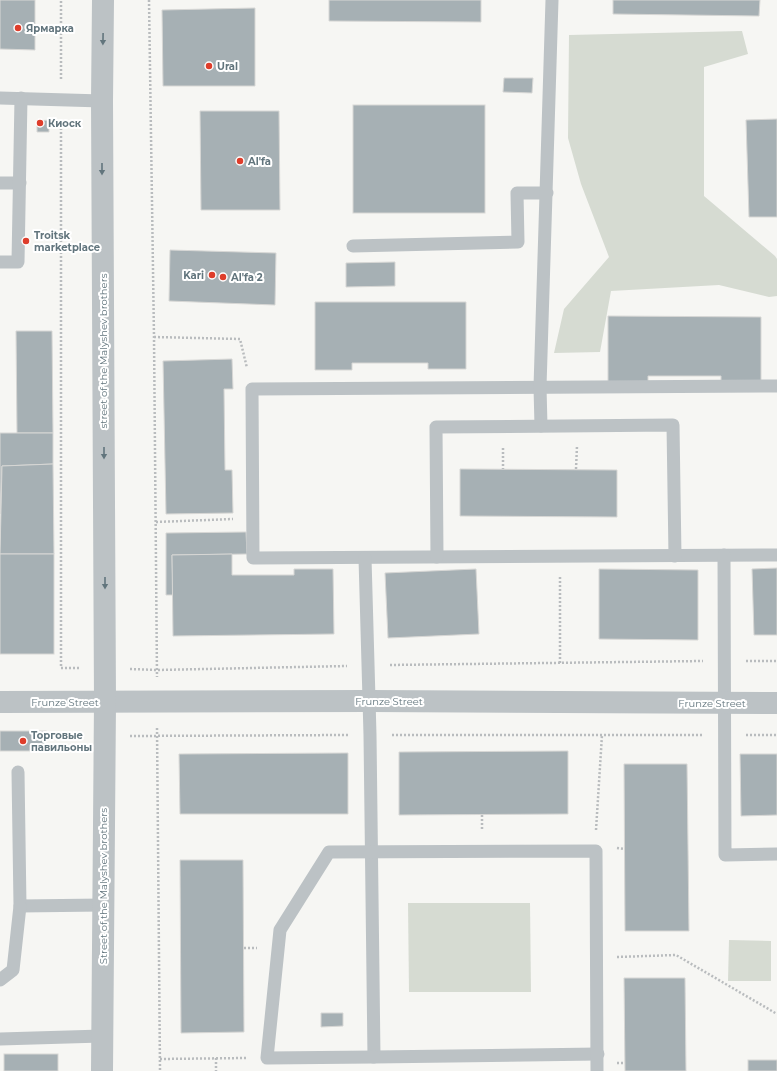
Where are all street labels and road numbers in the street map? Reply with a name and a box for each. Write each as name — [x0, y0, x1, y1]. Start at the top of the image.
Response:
street label: street of the Malyshev brothers — [97, 273, 110, 429]
street label: Frunze Street — [355, 695, 423, 708]
street label: Frunze Street — [31, 696, 99, 709]
street label: Frunze Street — [678, 697, 746, 710]
street label: Street of the Malyshev brothers — [97, 808, 110, 964]

